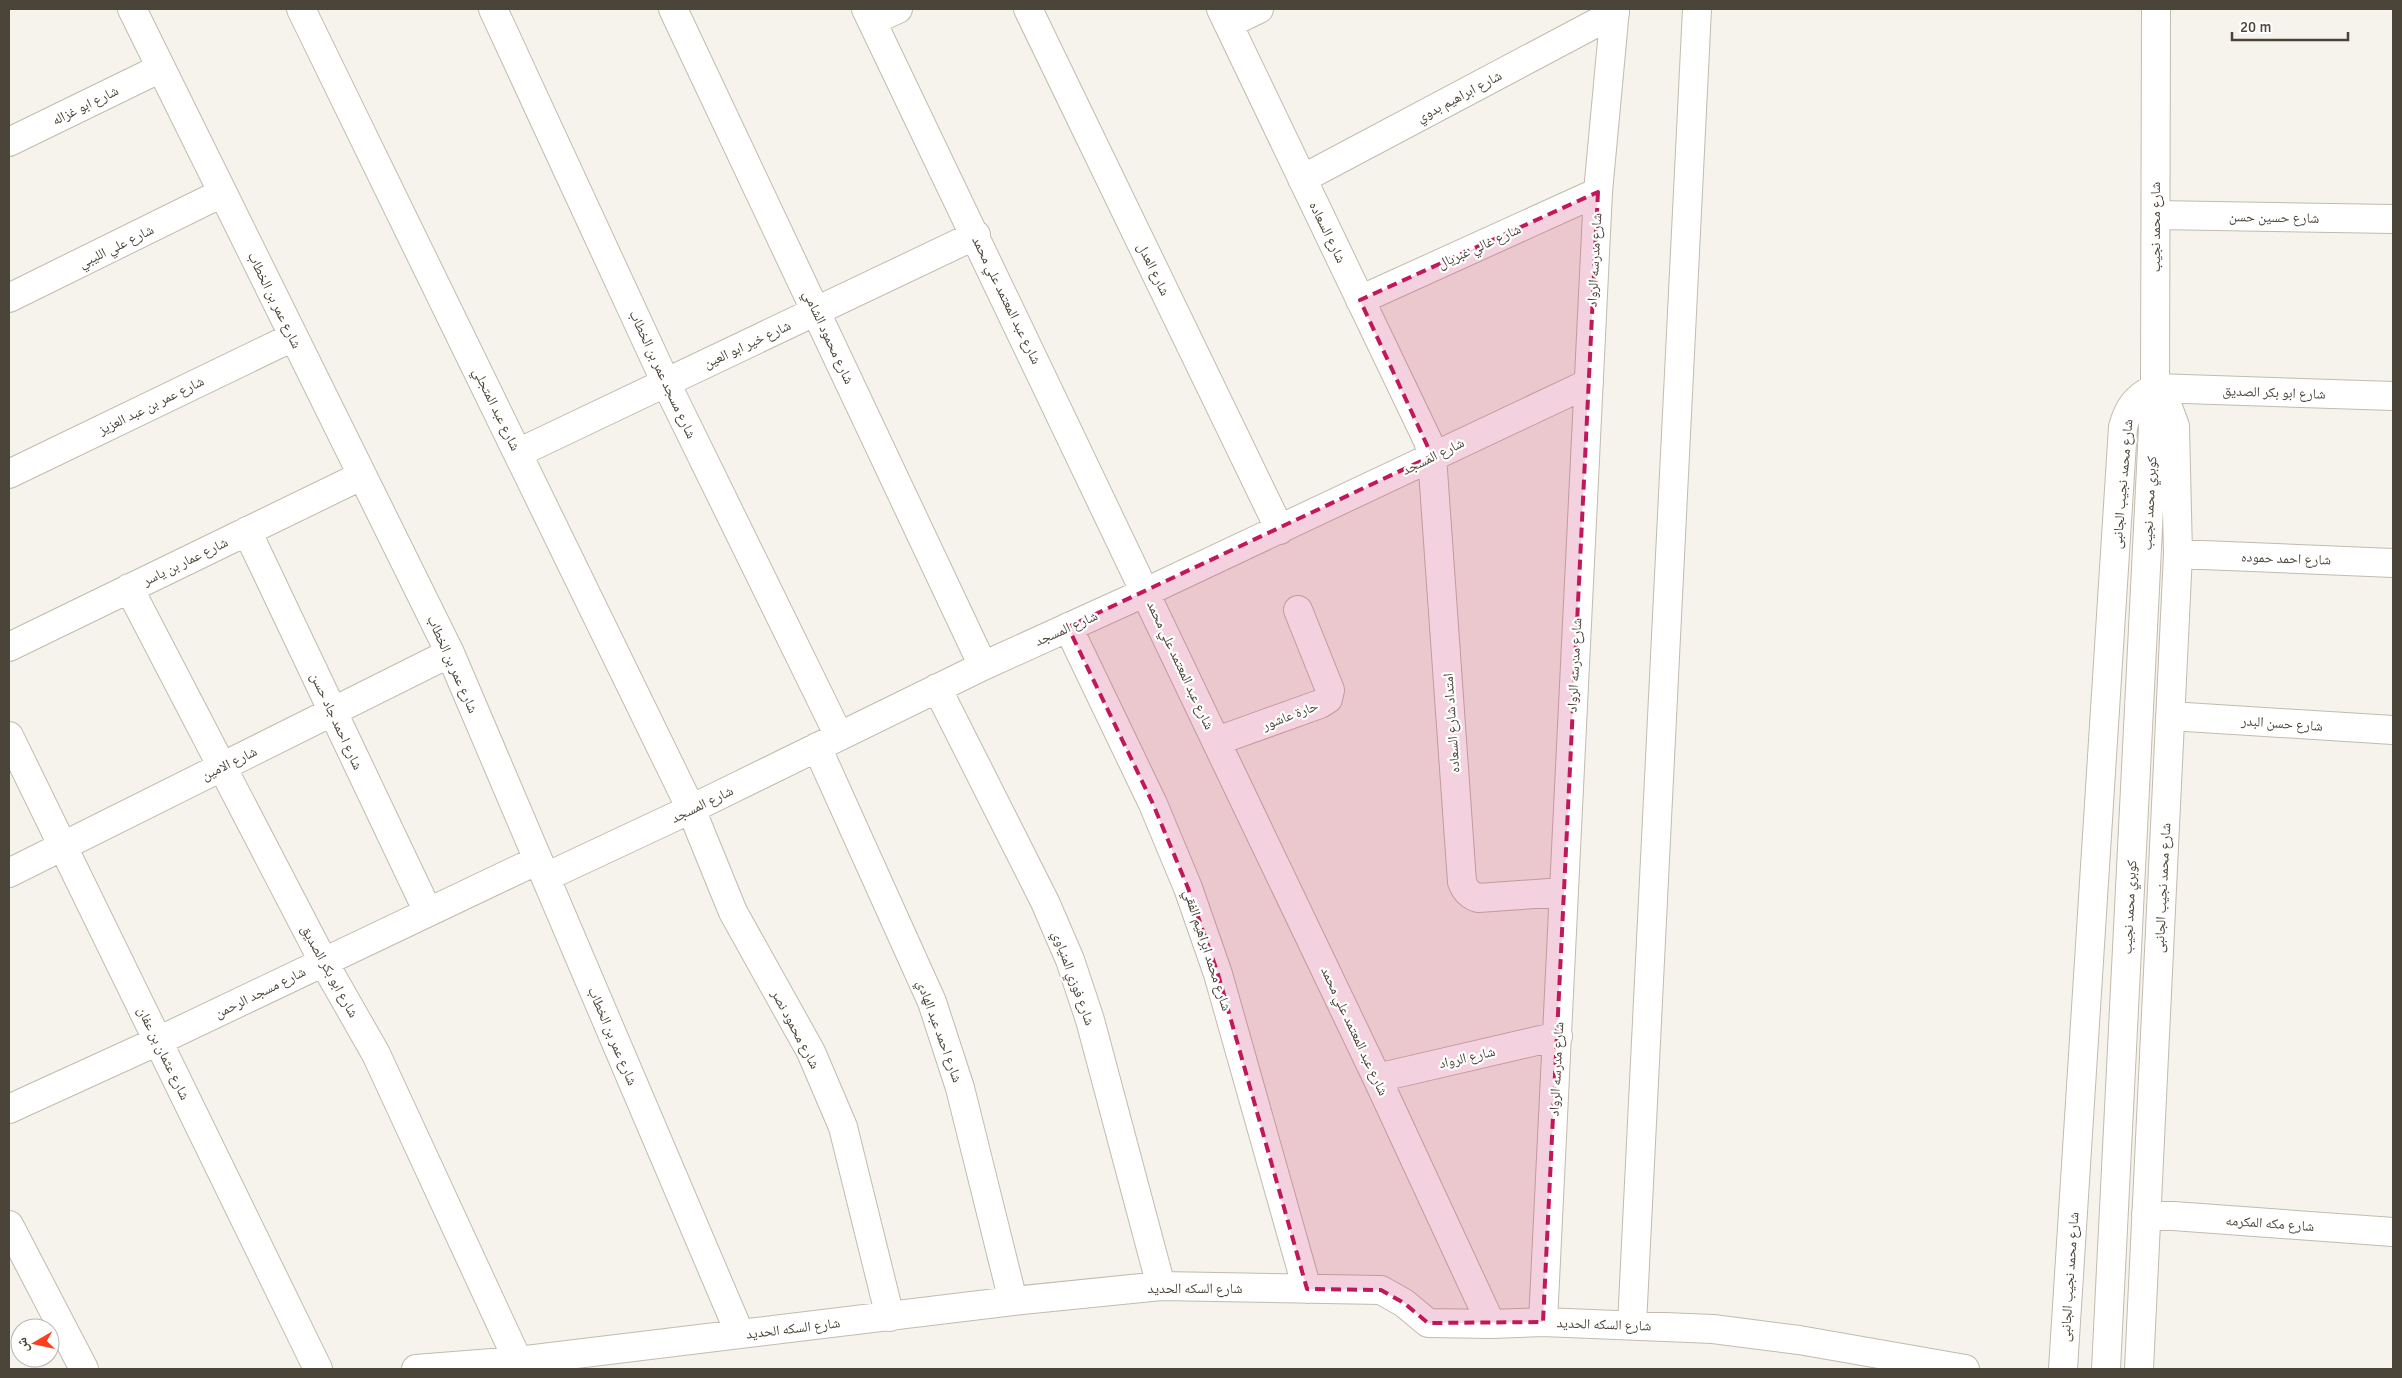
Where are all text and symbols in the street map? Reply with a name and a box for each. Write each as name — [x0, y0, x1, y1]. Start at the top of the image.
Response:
scale bar — [2232, 10, 2348, 42]
text: 20 m — [2240, 18, 2271, 36]
street label: شارع ابراهيم بدوي — [1414, 67, 1506, 128]
street label: شارع ابو غزاله — [49, 82, 122, 130]
street label: شارع محمد نجيب — [2147, 182, 2165, 272]
street label: شارع السعاده — [1305, 199, 1350, 266]
street label: شارع حسين حسن — [2229, 208, 2319, 228]
street label: شارع مدرسه الرواد — [1584, 212, 1606, 308]
street label: شارع غالي غبريال — [1435, 220, 1525, 275]
street label: شارع علي الليبي — [76, 221, 158, 274]
street label: شارع عبد المعتمد علي محمد — [966, 233, 1045, 368]
street label: شارع العدل — [1133, 240, 1174, 299]
street label: شارع عمر بن الخطاب — [243, 249, 305, 352]
street label: شارع محمود الشامي — [797, 288, 858, 388]
street label: شارع مسجد عمر بن الخطاب — [624, 307, 700, 442]
street label: شارع خير ابو العين — [701, 317, 794, 373]
street label: شارع عبد المتجلي — [467, 365, 524, 455]
street label: شارع عمر بن عبد العزيز — [95, 372, 207, 440]
street label: شارع ابو بكر الصديق — [2222, 382, 2326, 404]
street label: شارع محمد نجيب الجانبى — [2108, 418, 2138, 550]
street label: شارع المسجد — [1399, 434, 1468, 480]
street label: كوبري محمد نجيب — [2139, 455, 2163, 551]
street label: شارع عمار بن ياسر — [139, 533, 231, 591]
street label: شارع احمد حموده — [2241, 548, 2331, 570]
street label: شارع عبد المعتمد علي محمد — [1141, 598, 1218, 733]
street label: شارع المسجد — [1032, 607, 1101, 651]
street label: شارع عمر بن الخطاب — [422, 613, 482, 716]
street label: شارع مدرسه الرواد — [1564, 617, 1586, 713]
street label: شارع احمد جاد حسن — [306, 670, 366, 773]
street label: امتداد شارع السعاده — [1440, 673, 1464, 773]
street label: حارة عاشور — [1259, 697, 1321, 734]
street label: شارع حسن البدر — [2240, 712, 2323, 736]
street label: شارع الامين — [199, 743, 260, 785]
street label: شارع المسجد — [668, 782, 737, 828]
street label: شارع محمد نجيب الجانبى — [2151, 822, 2175, 954]
street label: كوبري محمد نجيب — [2119, 859, 2143, 955]
street label: شارع محمد ابراهيم الفقي — [1177, 887, 1235, 1014]
street label: شارع ابو بكر الصديق — [296, 922, 362, 1021]
street label: شارع فوزي المنياوي — [1046, 929, 1098, 1029]
street label: شارع مسجد الرحمن — [212, 963, 309, 1023]
street label: شارع عبد المعتمد علي محمد — [1315, 964, 1392, 1099]
street label: شارع احمد عبد الهادي — [911, 978, 966, 1086]
street label: شارع عمر بن الخطاب — [583, 984, 641, 1088]
street label: شارع محمود نصر — [766, 986, 823, 1072]
street label: شارع عثمان بن عفان — [133, 1004, 193, 1103]
street label: شارع مدرسه الرواد — [1546, 1021, 1568, 1117]
street label: شارع الرواد — [1437, 1043, 1497, 1073]
street label: شارع محمد نجيب الجانبى — [2056, 1211, 2084, 1343]
street label: شارع مكه المكرمه — [2225, 1212, 2315, 1236]
street label: شارع السكه الحديد — [1148, 1280, 1242, 1298]
street label: شارع السكه الحديد — [745, 1314, 841, 1344]
street label: شارع السكه الحديد — [1556, 1314, 1652, 1336]
north arrow — [10, 1318, 60, 1368]
text: ش — [13, 1336, 32, 1354]

